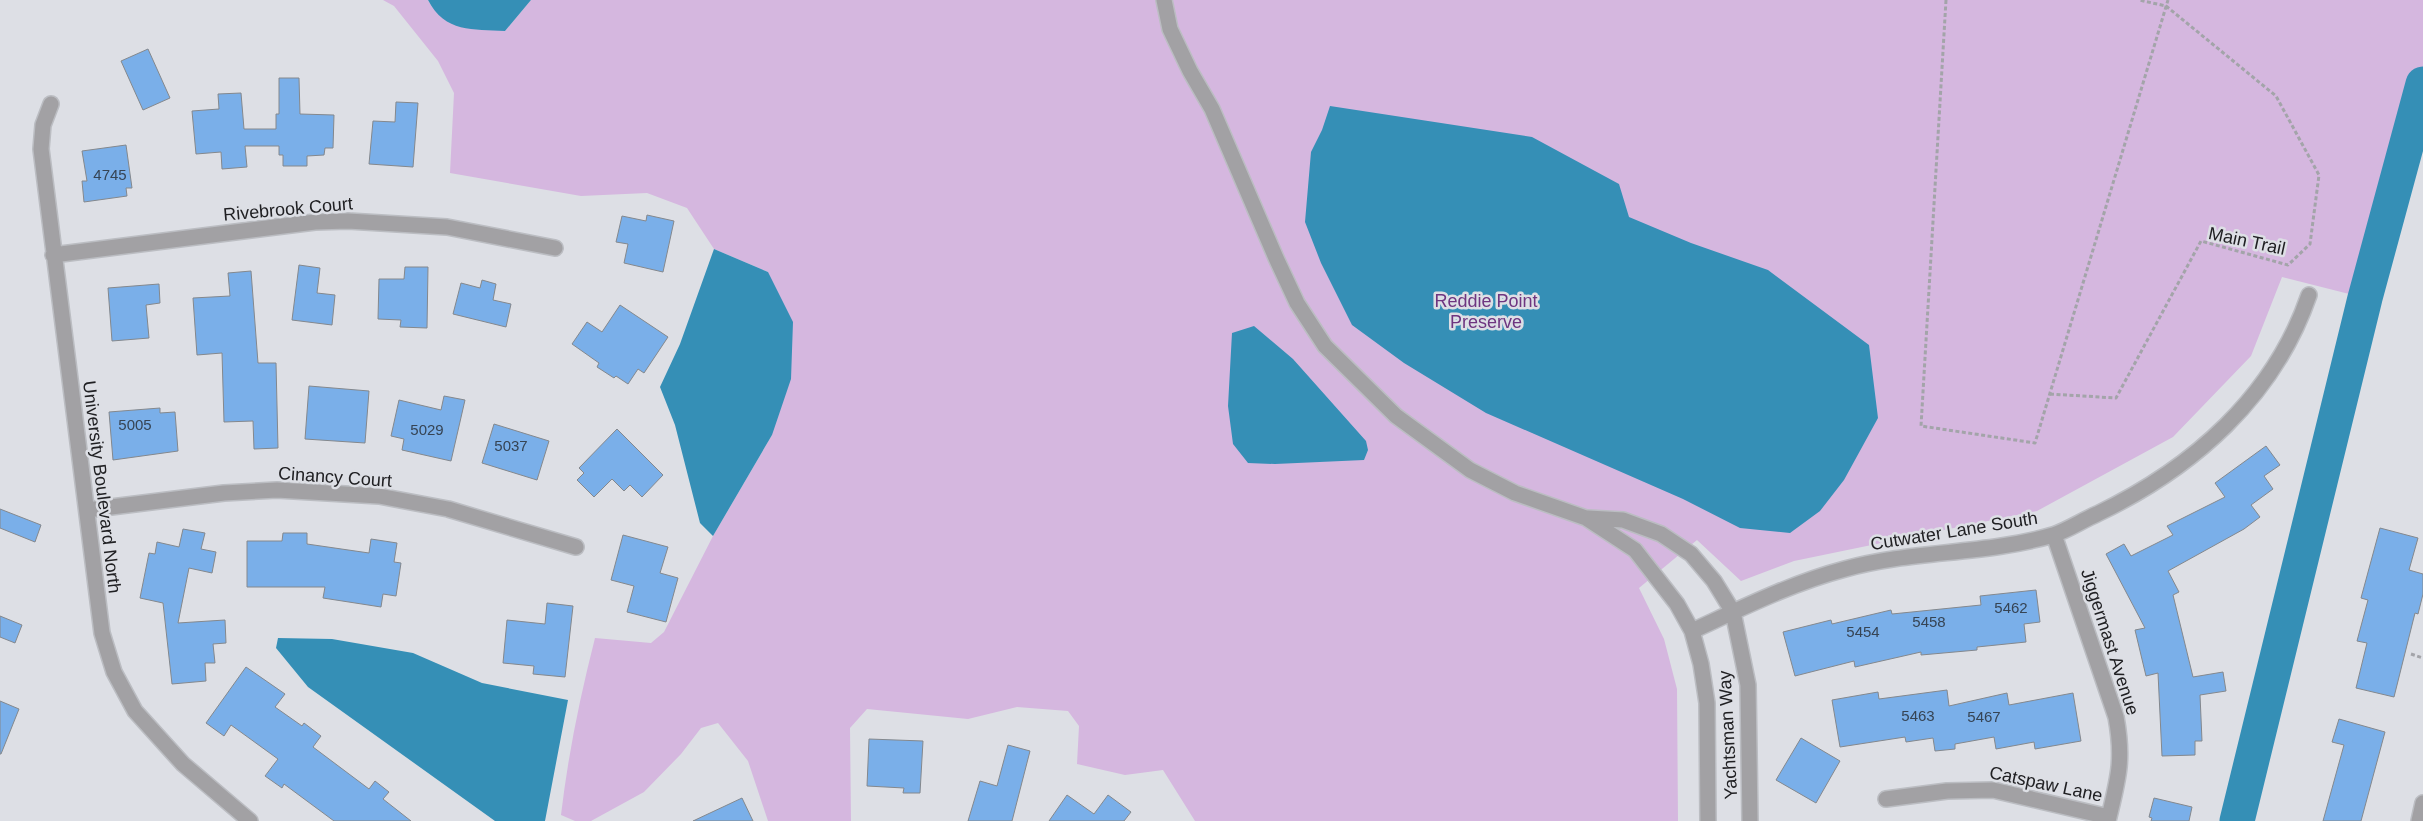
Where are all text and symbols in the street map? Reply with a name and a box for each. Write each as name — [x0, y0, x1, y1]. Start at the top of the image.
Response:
house number: 4745 — [93, 166, 127, 183]
street label: Rivebrook Court — [222, 193, 354, 225]
street label: Main Trail — [2207, 223, 2287, 259]
park label: Reddie Point Preserve — [1434, 291, 1538, 332]
street label: University Boulevard North — [79, 380, 125, 594]
house number: 5005 — [118, 416, 152, 433]
house number: 5029 — [410, 421, 444, 438]
house number: 5037 — [494, 437, 528, 454]
street label: Cinancy Court — [277, 463, 393, 491]
street label: Cutwater Lane South — [1869, 508, 2039, 554]
street label: Jiggermast Avenue — [2077, 566, 2143, 718]
house number: 5462 — [1994, 599, 2028, 616]
house number: 5458 — [1912, 613, 1946, 630]
house number: 5454 — [1846, 623, 1880, 640]
street label: Yachtsman Way — [1715, 670, 1741, 800]
house number: 5463 — [1901, 707, 1935, 724]
house number: 5467 — [1967, 708, 2001, 725]
street label: Catspaw Lane — [1988, 762, 2104, 806]

